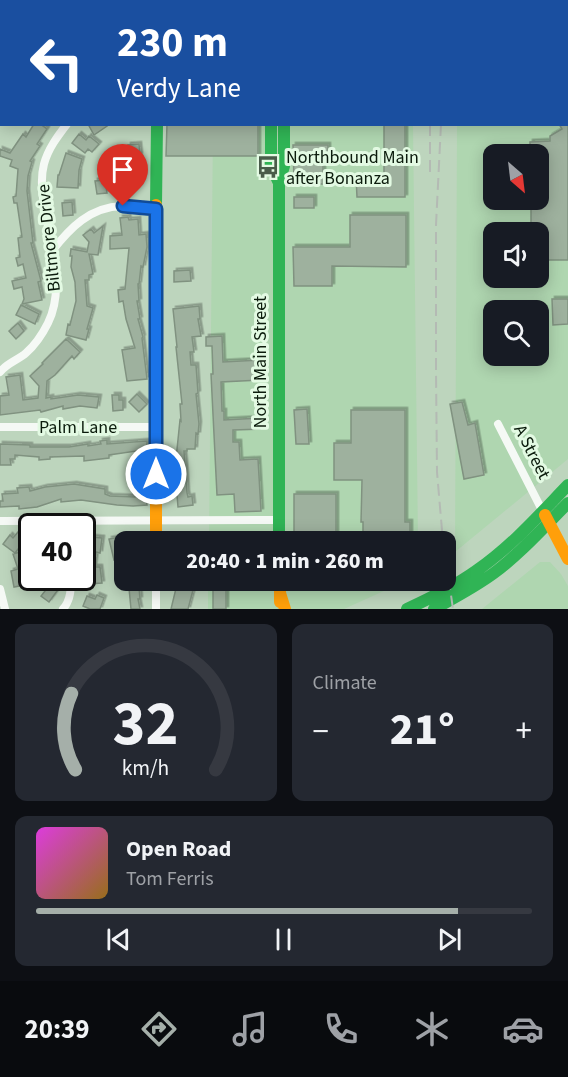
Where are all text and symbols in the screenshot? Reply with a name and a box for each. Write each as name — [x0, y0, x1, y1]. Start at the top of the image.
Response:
text: 230 m — [117, 13, 228, 73]
icon: left — [18, 24, 96, 102]
text: Verdy Lane — [117, 69, 241, 108]
pin — [97, 144, 148, 206]
north arrow — [483, 144, 549, 210]
map controls — [483, 144, 549, 366]
place label: Northbound Main after Bonanza — [286, 145, 419, 191]
icon: arrive — [106, 153, 139, 186]
bus stop icon: Northbound Main after Bonanza — [255, 154, 281, 180]
street label: Biltmore Drive — [31, 183, 67, 293]
button: sound — [483, 222, 549, 288]
street label: North Main Street — [248, 296, 273, 428]
button: search — [483, 300, 549, 366]
street label: Palm Lane — [39, 415, 117, 440]
street label: A Street — [508, 420, 556, 484]
position arrow — [124, 442, 188, 506]
speed limit sign: 40 — [18, 513, 96, 591]
text: 20:40 · 1 min · 260 m — [186, 545, 384, 577]
text: Climate — [313, 669, 377, 697]
text: 32 — [113, 680, 179, 769]
text: 21° — [390, 698, 455, 762]
text: − — [313, 708, 329, 755]
text: + — [516, 708, 532, 755]
text: km/h — [122, 753, 170, 784]
text: Open Road — [126, 833, 231, 865]
text: Tom Ferris — [126, 865, 214, 893]
icon: previous — [102, 923, 135, 956]
icon: pause — [267, 923, 300, 956]
icon: next — [433, 923, 466, 956]
icon: directions — [138, 1008, 180, 1050]
icon: music — [229, 1008, 271, 1050]
icon: phone — [320, 1008, 362, 1050]
icon: climate — [411, 1008, 453, 1050]
icon: car — [502, 1008, 544, 1050]
text: 20:39 — [24, 1010, 90, 1049]

